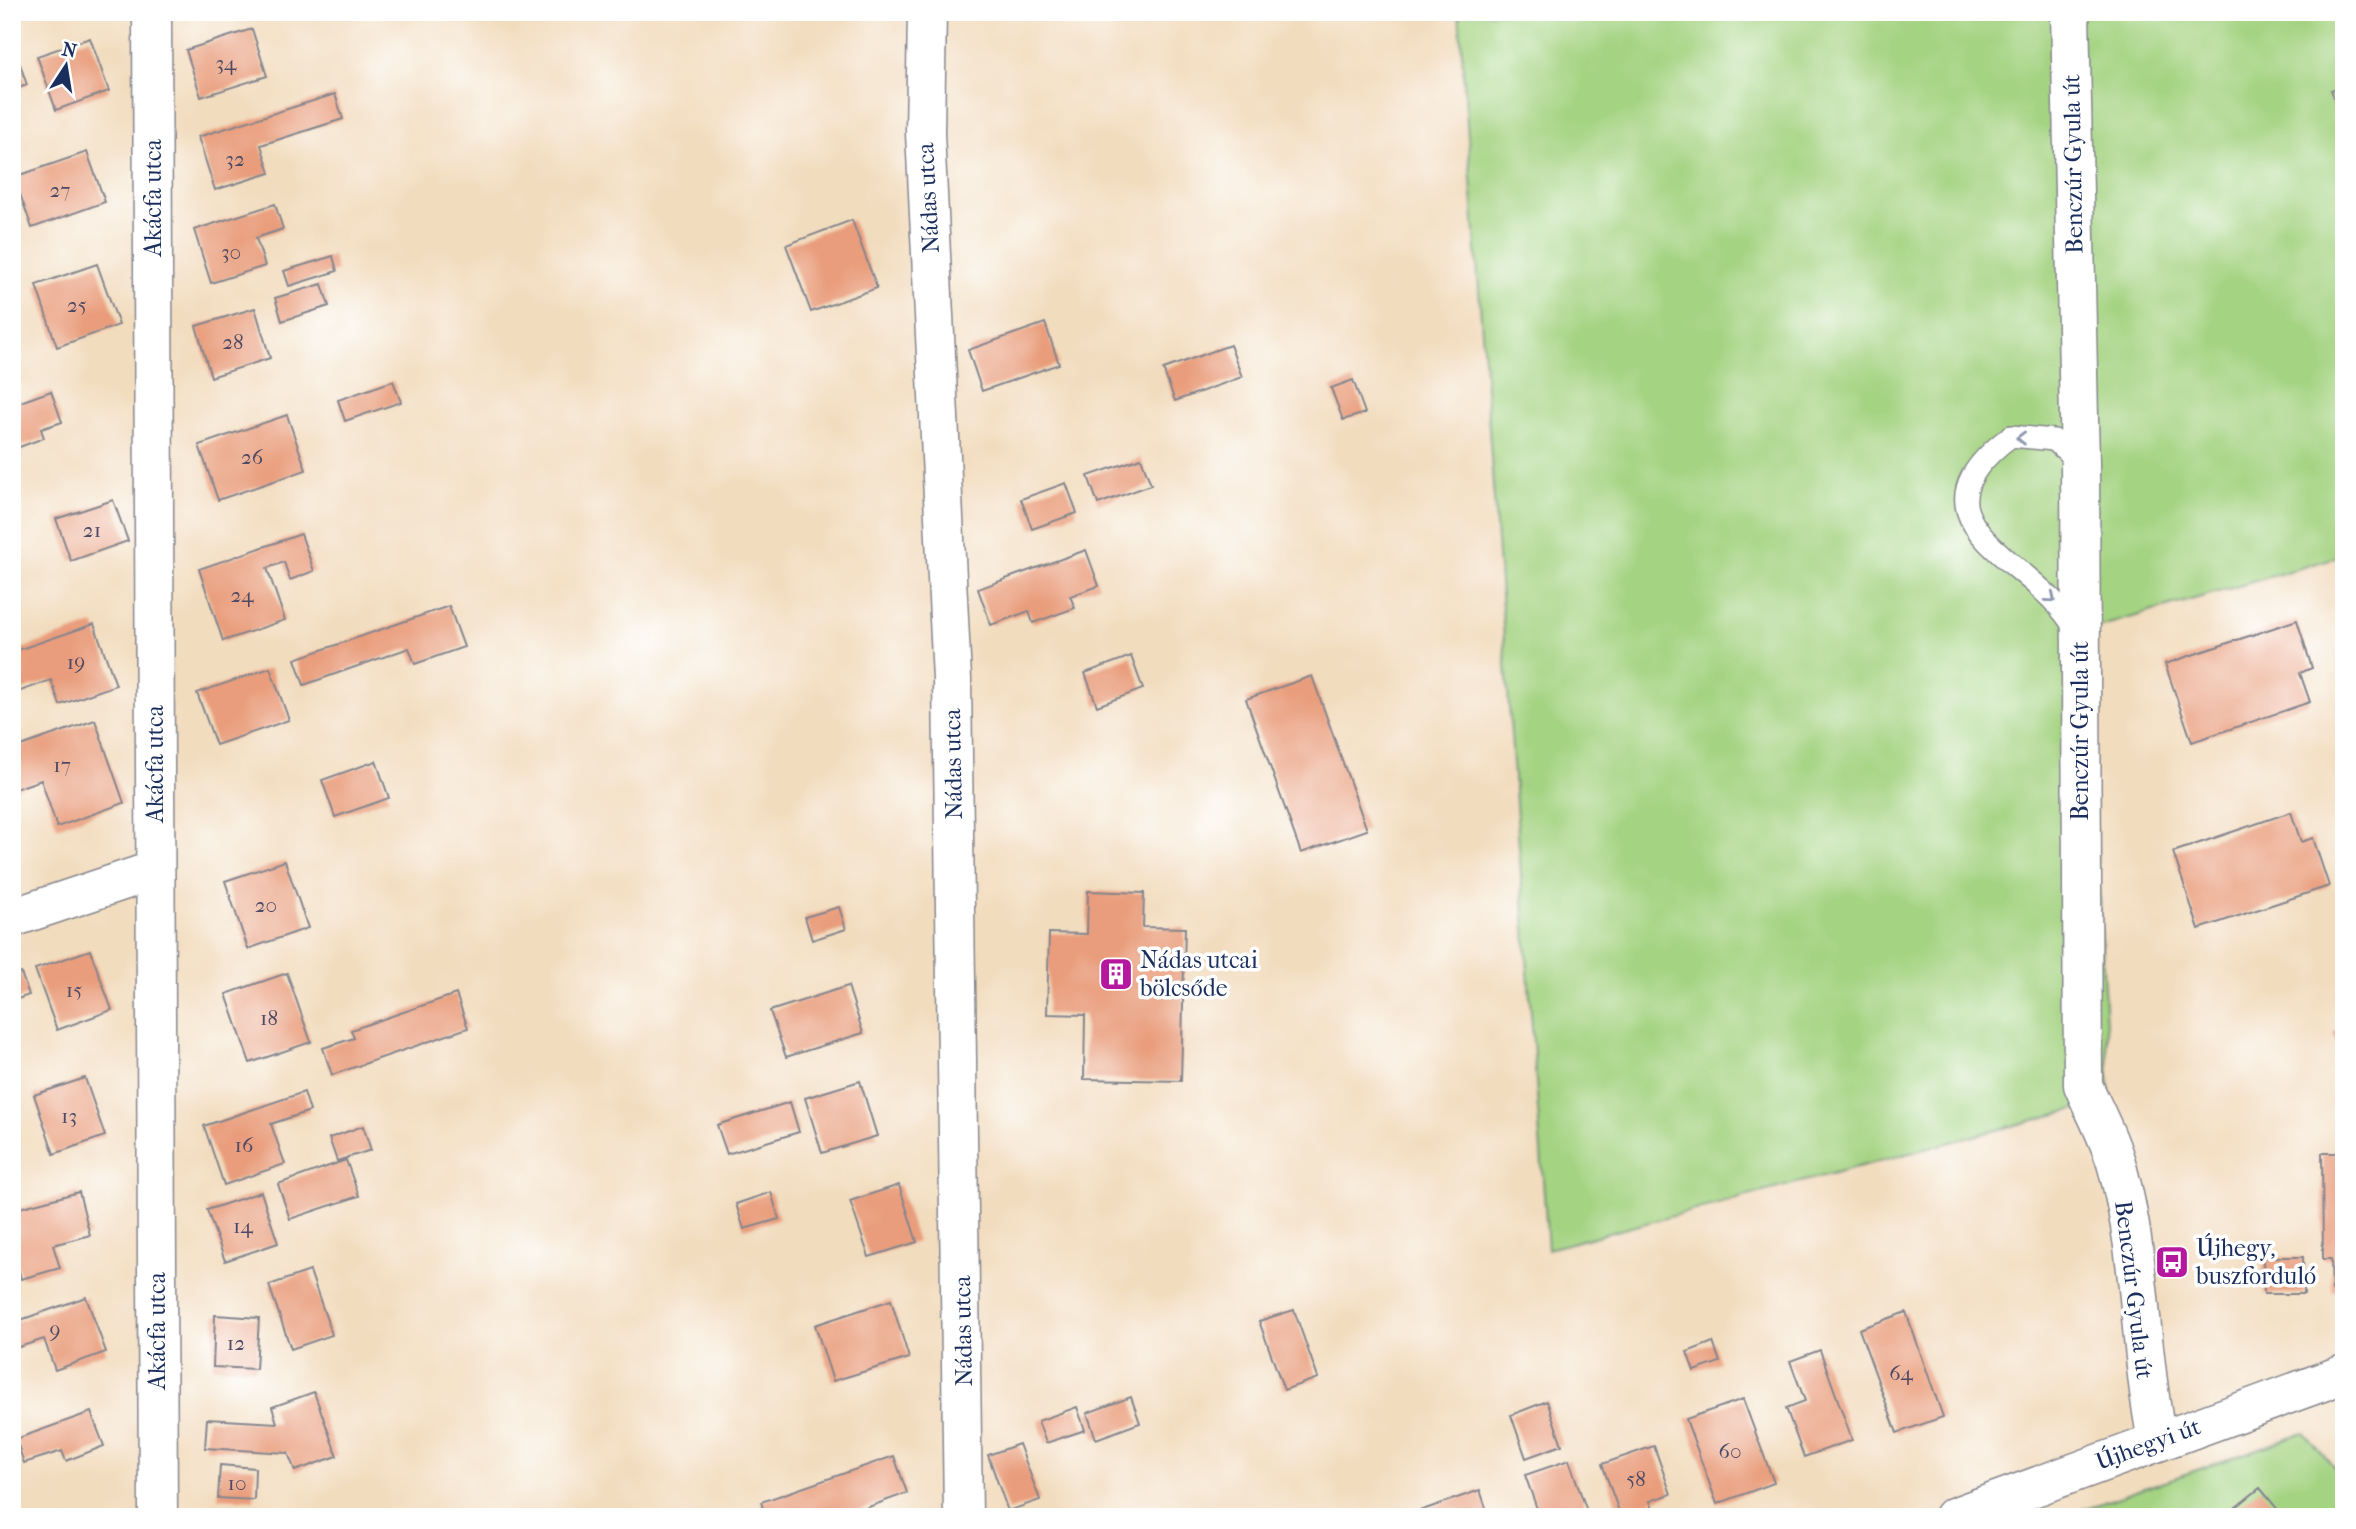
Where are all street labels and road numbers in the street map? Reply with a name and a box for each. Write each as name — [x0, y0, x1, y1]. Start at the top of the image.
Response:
street label: Benczúr Gyula út — [2057, 74, 2089, 254]
street label: Akácfa utca — [139, 138, 167, 258]
street label: Nádas utca — [911, 141, 945, 254]
street label: Benczúr Gyula út — [2066, 641, 2094, 821]
street label: Akácfa utca — [141, 704, 169, 824]
street label: Nádas utca — [938, 708, 968, 820]
street label: Benczúr Gyula út — [2109, 1199, 2159, 1381]
street label: Akácfa utca — [143, 1271, 171, 1391]
street label: Nádas utca — [948, 1275, 978, 1387]
street label: Újhegyi út — [2091, 1411, 2205, 1476]

